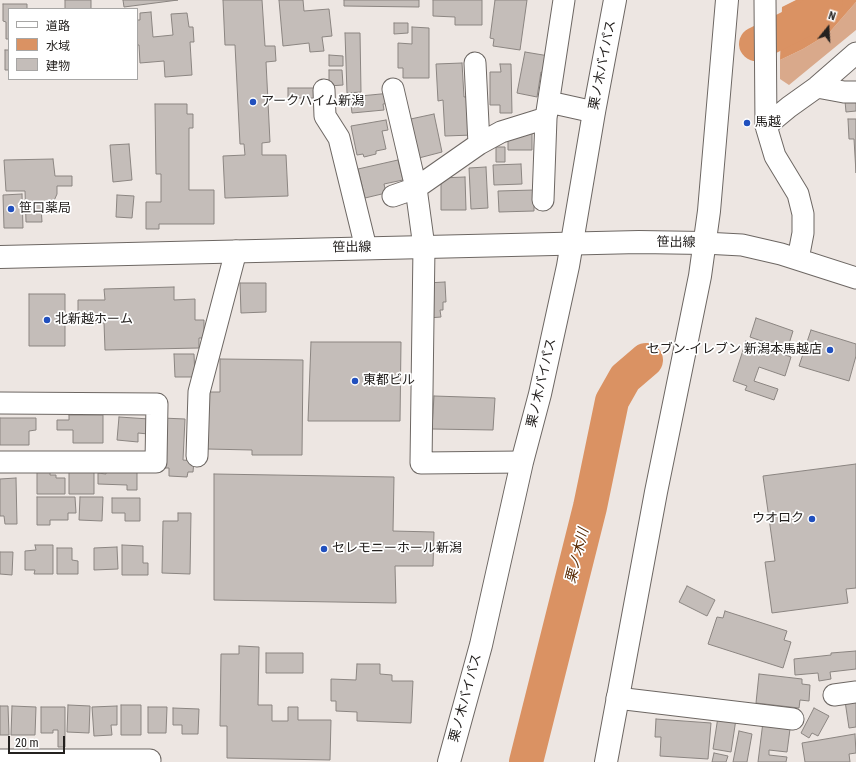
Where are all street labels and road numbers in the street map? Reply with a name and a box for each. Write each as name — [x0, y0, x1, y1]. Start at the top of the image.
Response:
street label: 栗ノ木バイパス — [587, 19, 619, 111]
street label: 笹出線 — [656, 235, 696, 251]
street label: 笹出線 — [332, 240, 372, 256]
street label: 栗ノ木バイパス — [524, 337, 560, 429]
street label: 栗ノ木バイパス — [447, 652, 485, 744]

